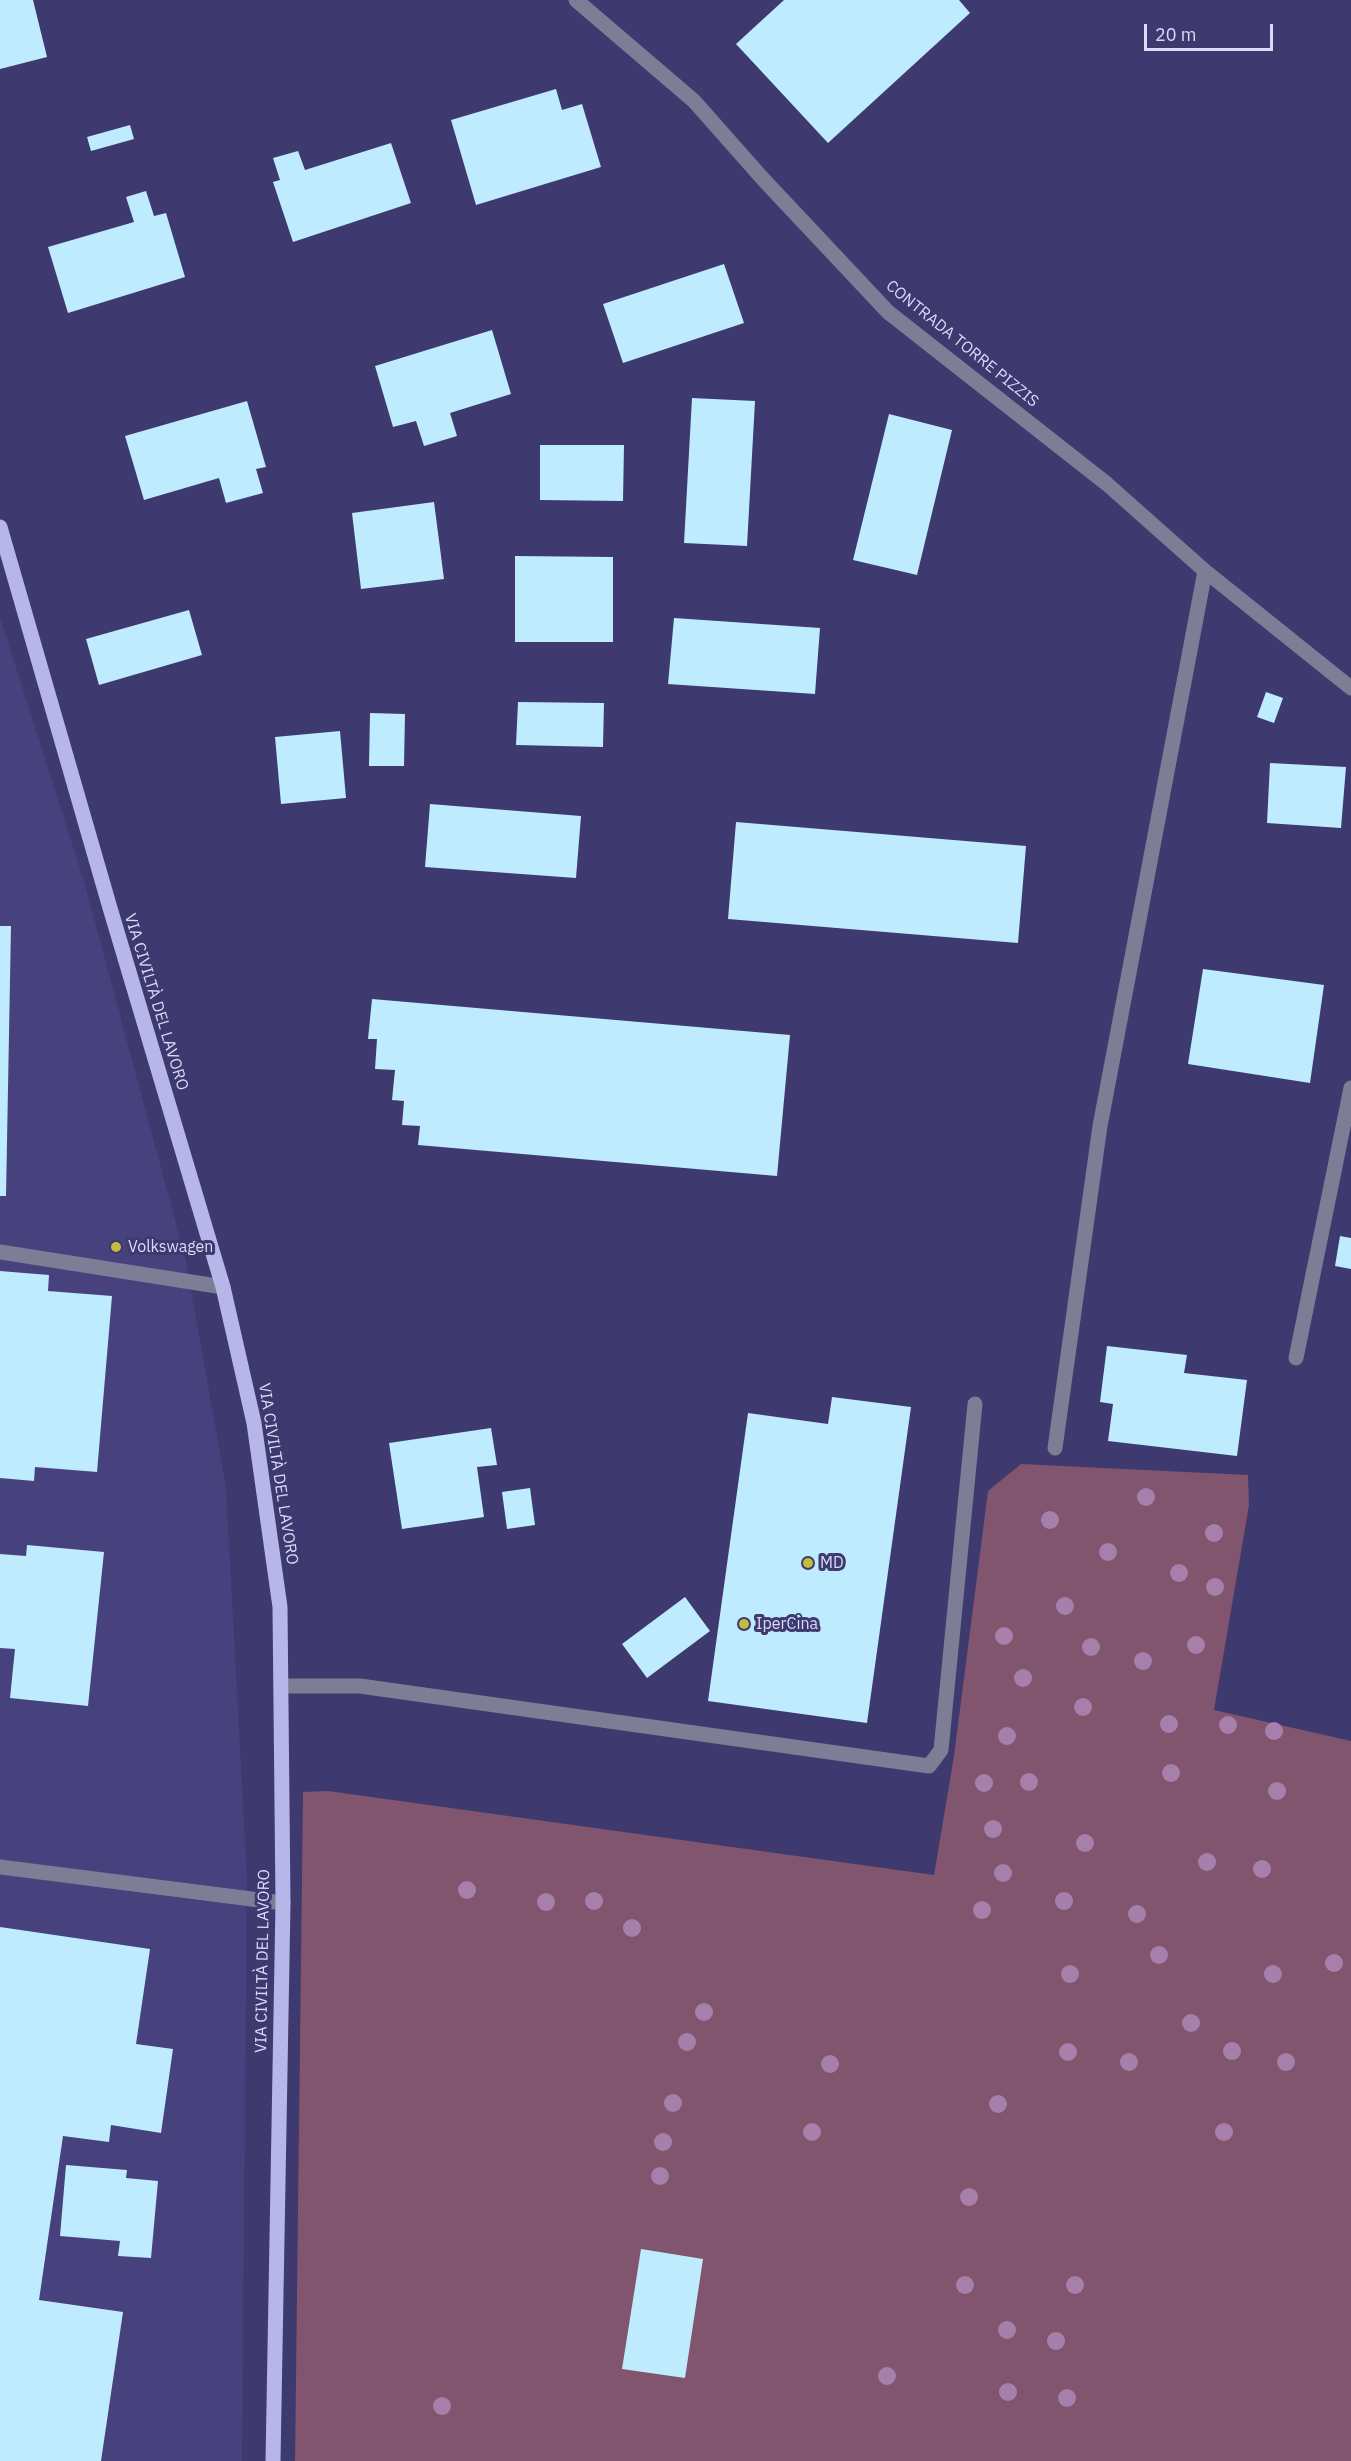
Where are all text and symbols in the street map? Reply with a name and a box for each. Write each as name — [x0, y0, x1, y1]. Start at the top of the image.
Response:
scale bar — [1147, 12, 1276, 50]
text: 20 m — [1155, 23, 1197, 46]
street label: CONTRADA TORRE PIZZIS — [882, 277, 1042, 411]
street label: VIA CIVILTÀ DEL LAVORO — [120, 911, 192, 1093]
place label: Volkswagen — [128, 1237, 213, 1257]
marker: Volkswagen — [109, 1240, 123, 1254]
street label: VIA CIVILTÀ DEL LAVORO — [254, 1382, 302, 1566]
place label: MD — [820, 1553, 844, 1573]
marker: MD — [801, 1556, 815, 1570]
place label: IperCina — [756, 1614, 818, 1634]
marker: IperCina — [737, 1617, 751, 1631]
street label: VIA CIVILTÀ DEL LAVORO — [252, 1869, 274, 2053]

